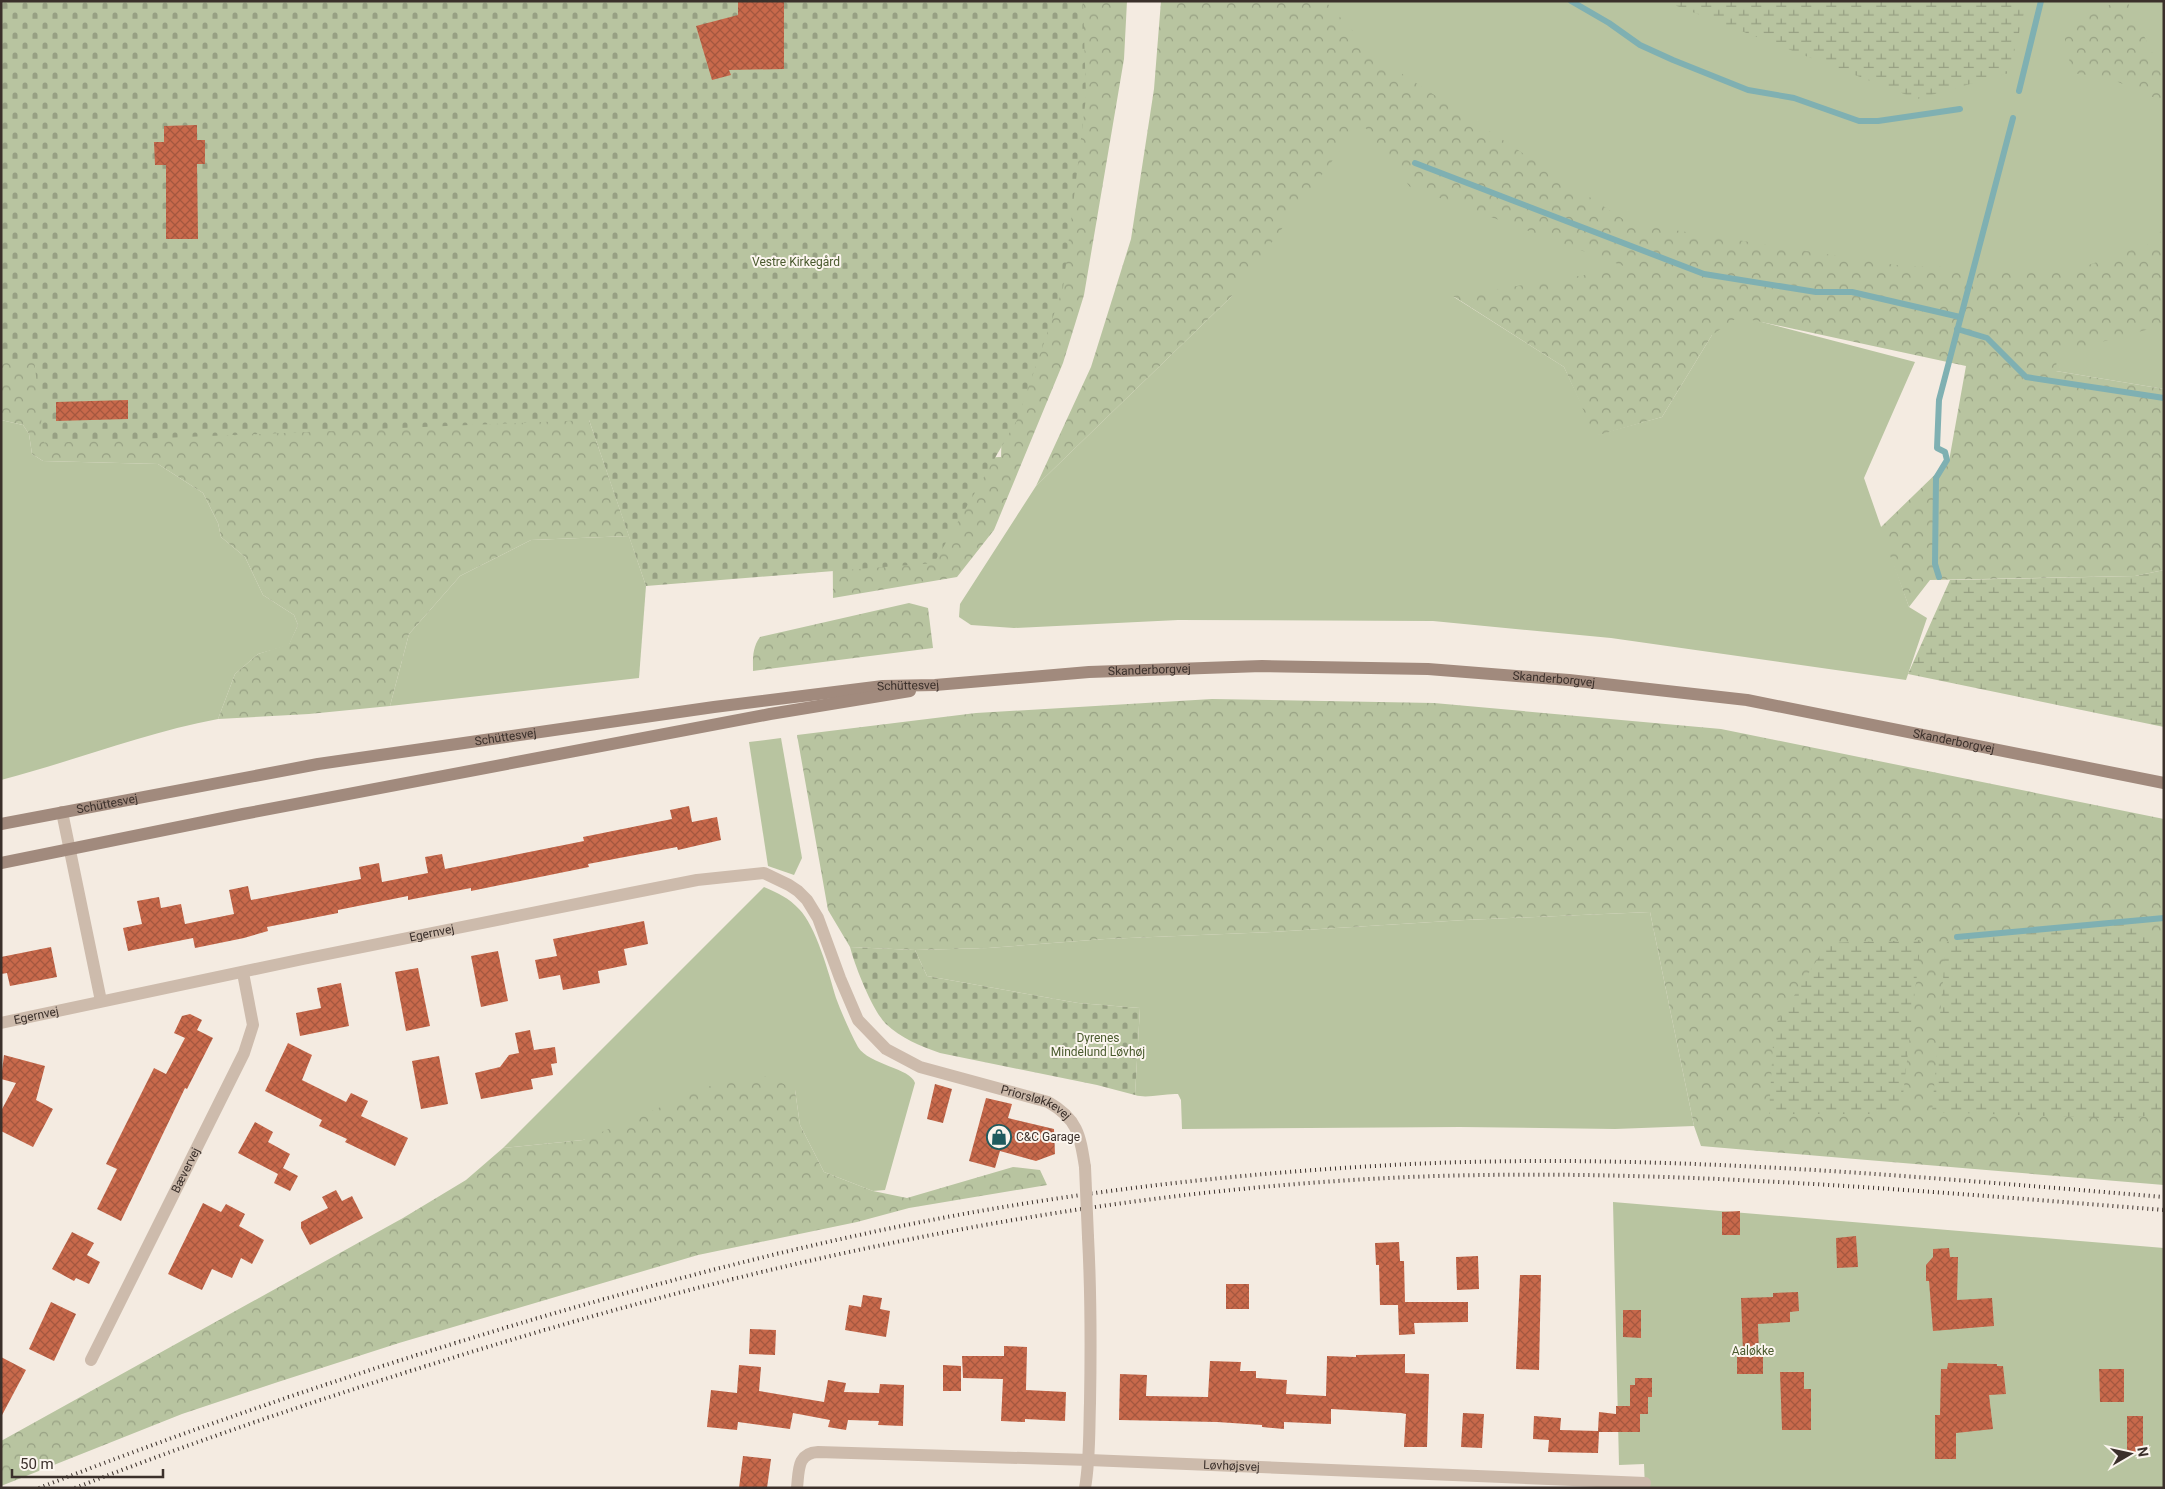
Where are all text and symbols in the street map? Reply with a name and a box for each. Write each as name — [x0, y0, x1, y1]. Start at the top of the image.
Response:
park label: Vestre Kirkegård — [752, 255, 840, 269]
street label: Skanderborgvej — [1108, 661, 1191, 678]
street label: Skanderborgvej — [1512, 669, 1596, 690]
street label: Schüttesvej — [876, 678, 940, 694]
street label: Schüttesvej — [474, 726, 537, 748]
street label: Skanderborgvej — [1912, 726, 1996, 756]
street label: Schüttesvej — [75, 791, 139, 817]
street label: Egernvej — [408, 922, 456, 944]
street label: Egernvej — [12, 1004, 60, 1027]
park label: Dyrenes Mindelund Løvhøj — [1051, 1031, 1145, 1059]
street label: Priorsløkkevej — [999, 1082, 1074, 1123]
shop icon: C&C Garage — [986, 1124, 1012, 1150]
place label: C&C Garage — [1016, 1130, 1080, 1144]
street label: Bævervej — [168, 1145, 203, 1195]
park label: Aaløkke — [1732, 1344, 1774, 1358]
north arrow — [2105, 1429, 2155, 1479]
scale bar — [12, 1446, 164, 1478]
text: N — [2134, 1446, 2152, 1458]
text: 50 m — [20, 1455, 54, 1473]
street label: Løvhøjsvej — [1203, 1458, 1260, 1474]

